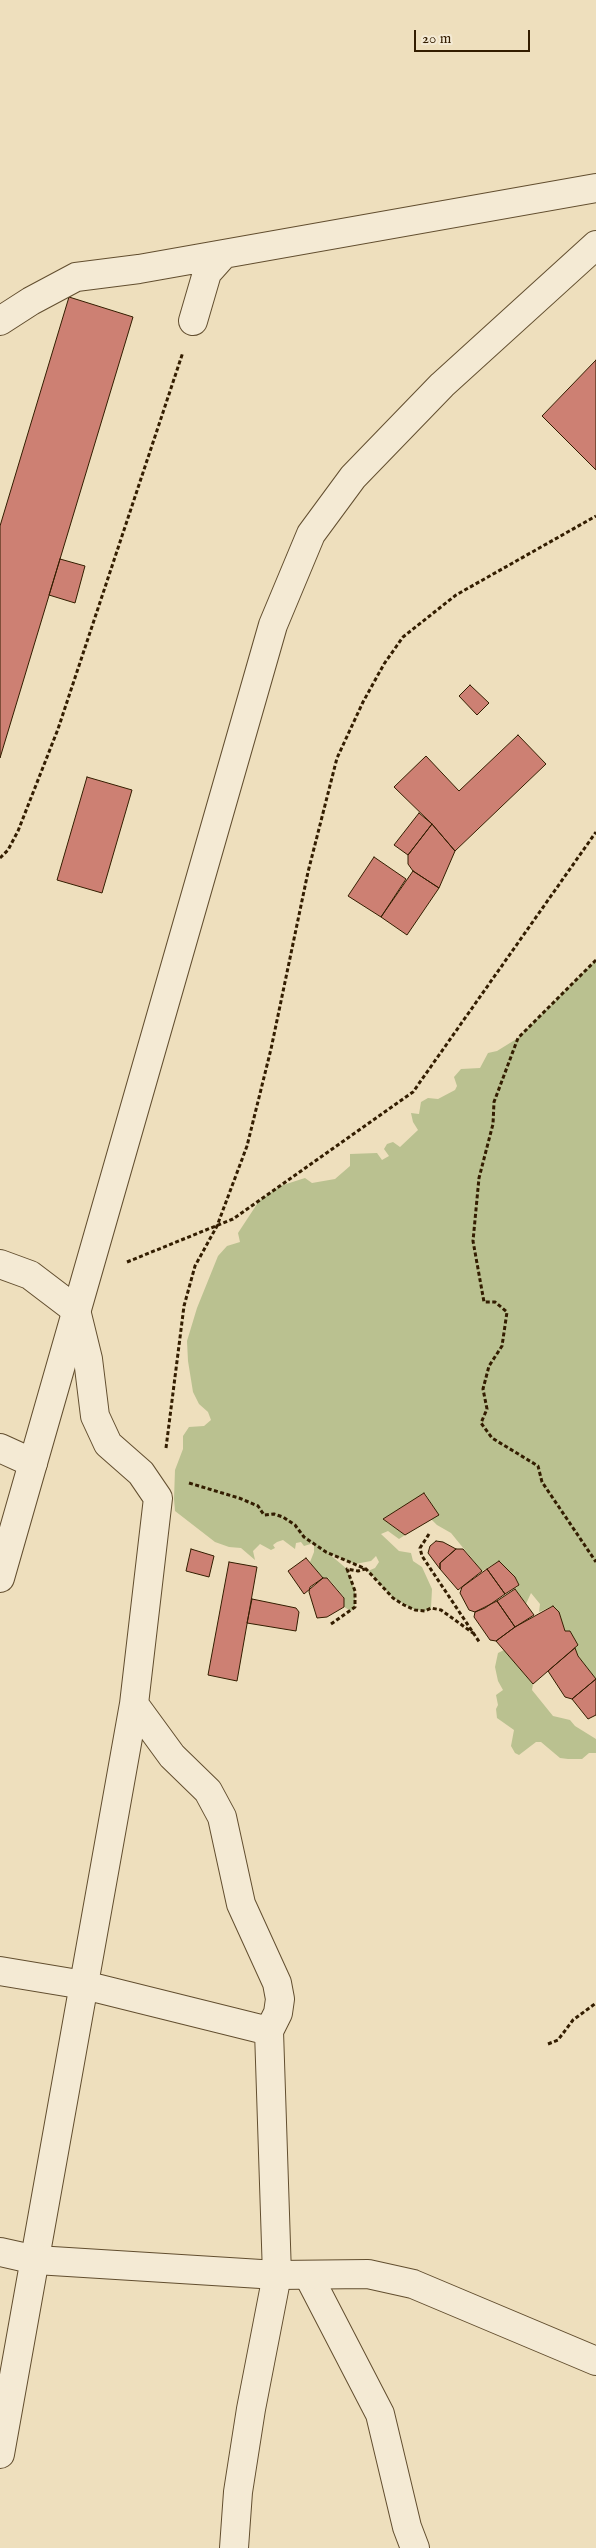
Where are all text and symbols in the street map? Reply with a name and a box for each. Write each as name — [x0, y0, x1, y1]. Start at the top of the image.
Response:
scale bar — [416, 20, 532, 52]
text: 20 m — [422, 29, 451, 48]

